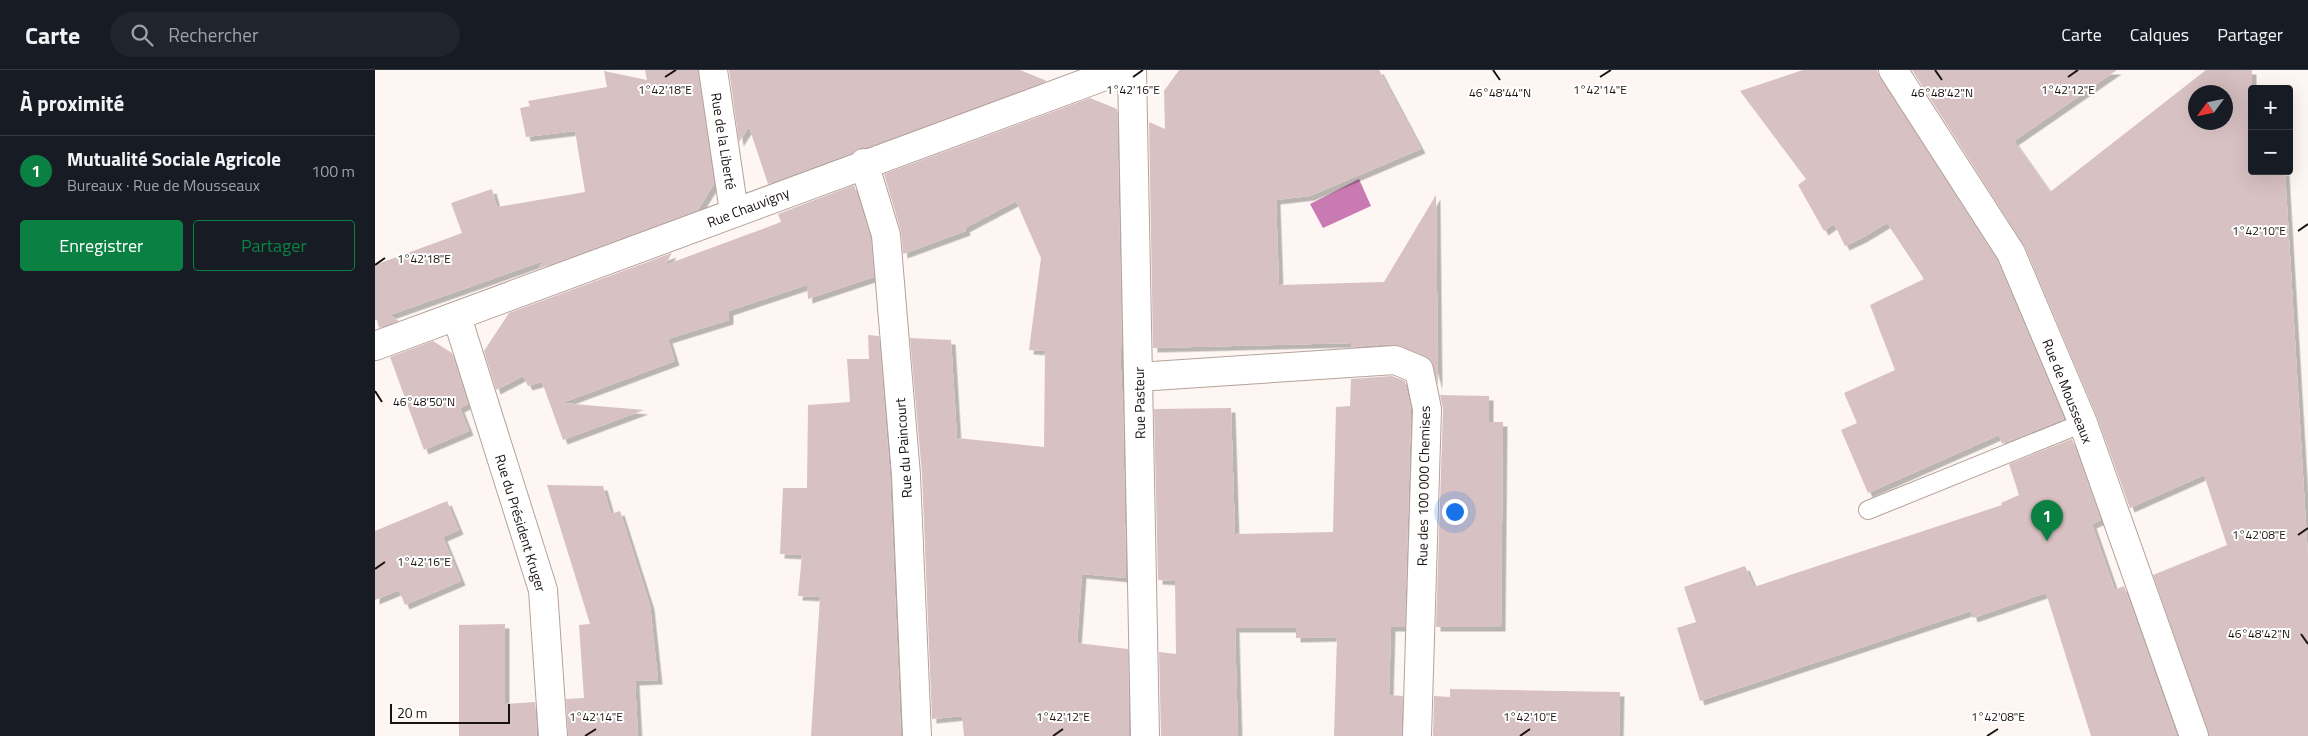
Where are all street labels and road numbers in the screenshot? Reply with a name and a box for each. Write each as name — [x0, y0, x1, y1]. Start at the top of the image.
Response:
street label: Rue de la Liberté — [706, 91, 742, 191]
street label: Rue Chauvigny — [704, 182, 793, 232]
street label: Rue de Mousseaux — [2037, 336, 2099, 447]
street label: Rue Pasteur — [1128, 367, 1150, 439]
street label: Rue du Paincourt — [889, 397, 917, 499]
street label: Rue des 100 000 Chemises — [1411, 406, 1435, 566]
street label: Rue du Président Kruger — [490, 452, 552, 595]

